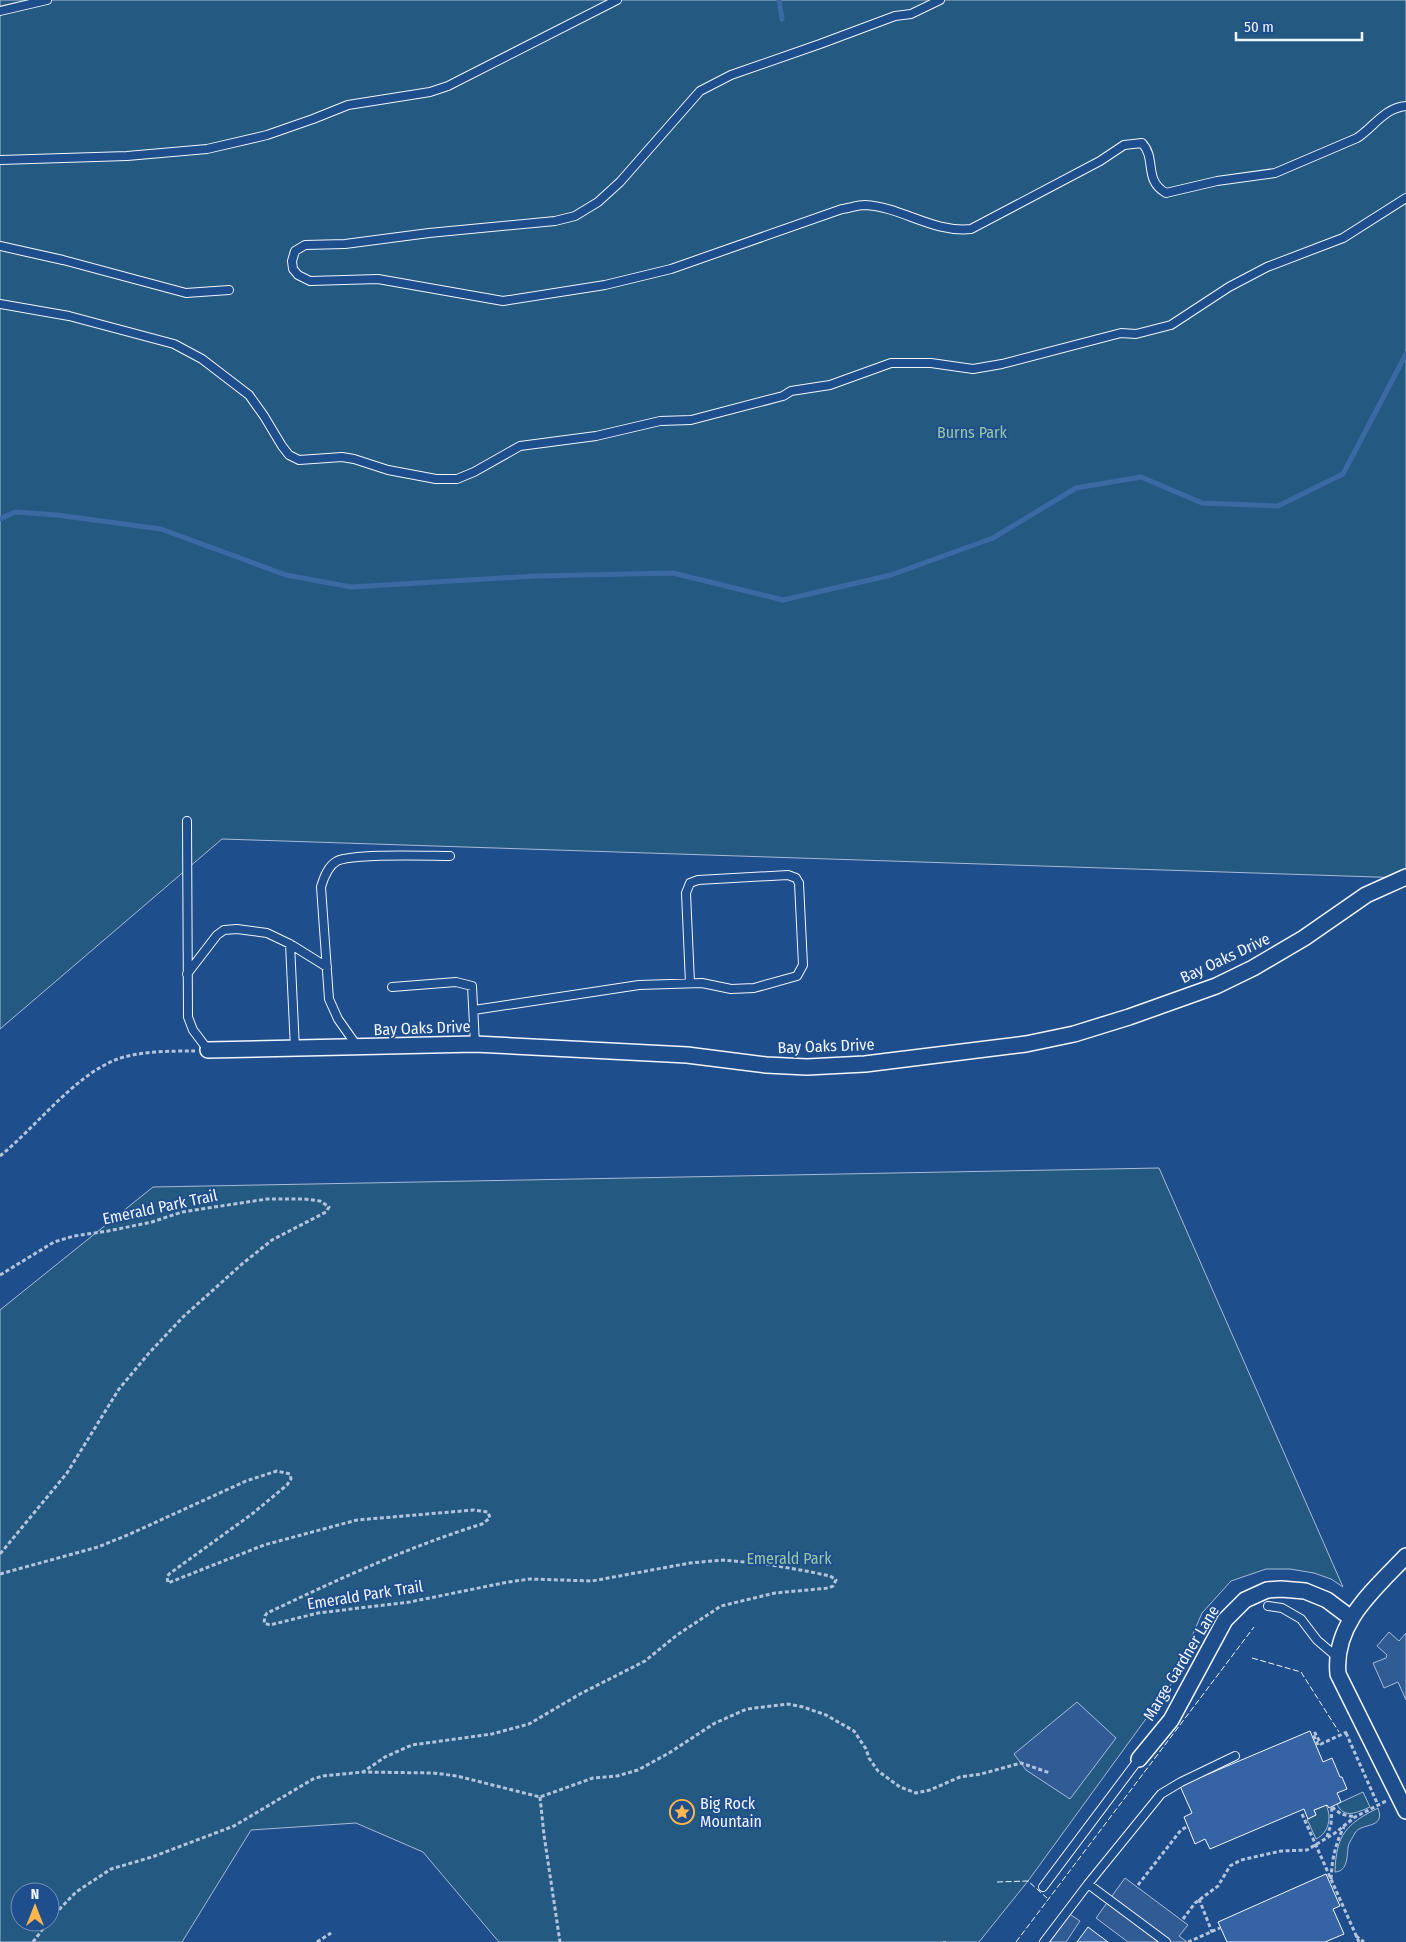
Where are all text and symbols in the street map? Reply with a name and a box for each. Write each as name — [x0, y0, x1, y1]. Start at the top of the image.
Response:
scale bar — [1236, 10, 1362, 42]
text: 50 m — [1244, 18, 1274, 36]
park label: Burns Park — [937, 423, 1008, 442]
street label: Bay Oaks Drive — [1177, 929, 1273, 987]
street label: Bay Oaks Drive — [373, 1017, 471, 1039]
street label: Bay Oaks Drive — [777, 1035, 875, 1057]
street label: Emerald Park Trail — [101, 1186, 219, 1228]
park label: Emerald Park — [746, 1549, 832, 1568]
street label: Emerald Park Trail — [306, 1576, 424, 1614]
street label: Marge Gardner Lane — [1139, 1602, 1223, 1724]
place label: Big Rock Mountain — [700, 1794, 762, 1831]
place icon: Big Rock Mountain — [669, 1799, 695, 1825]
north arrow — [10, 1882, 60, 1932]
text: N — [31, 1886, 39, 1903]

